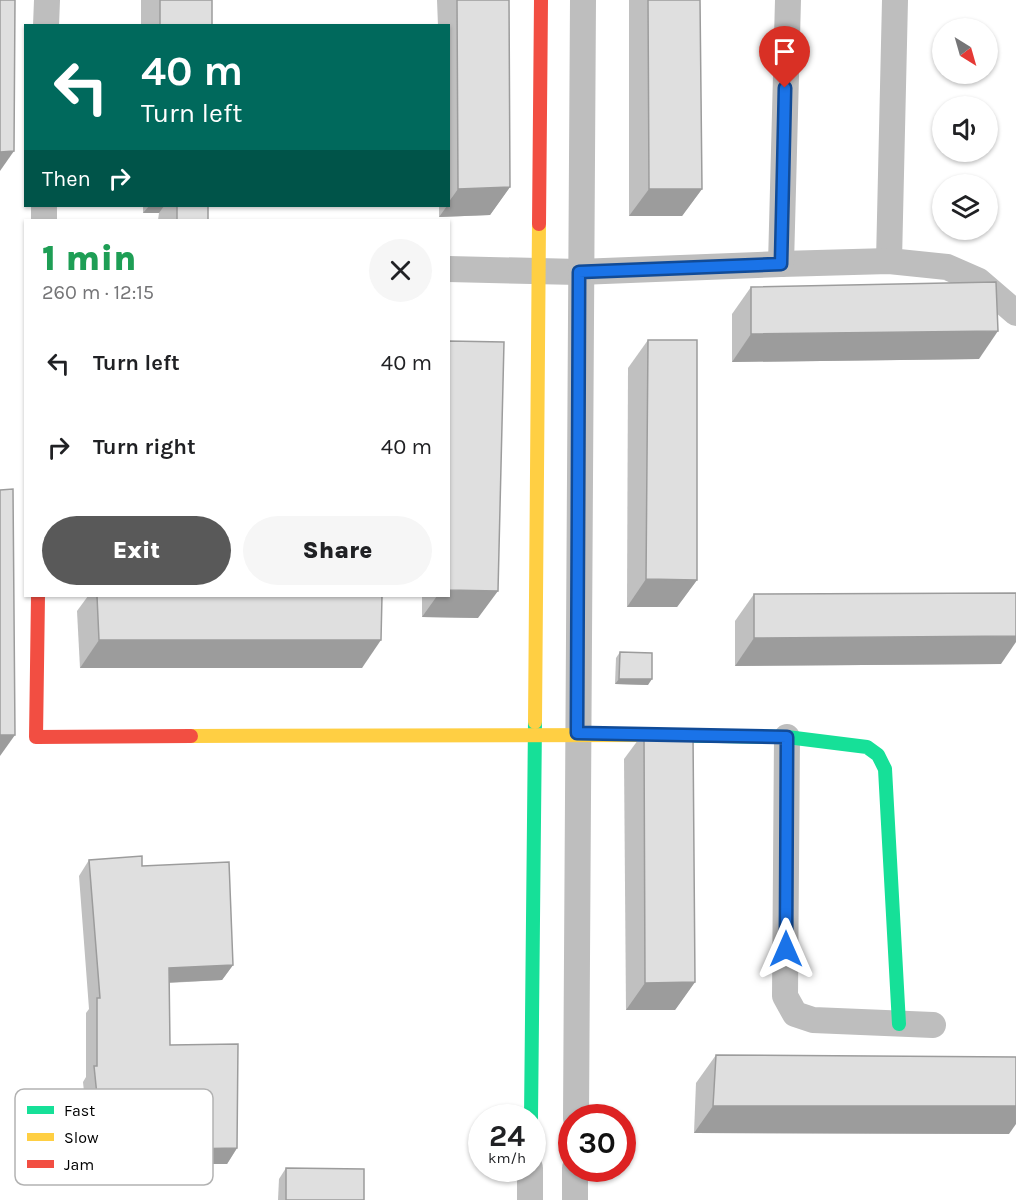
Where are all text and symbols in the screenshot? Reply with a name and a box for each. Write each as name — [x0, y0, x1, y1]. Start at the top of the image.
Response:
north arrow — [932, 18, 998, 84]
map controls — [932, 18, 998, 240]
pin — [759, 26, 810, 88]
icon: arrive — [768, 35, 801, 68]
text: 40 m — [141, 46, 243, 96]
icon: left — [42, 48, 120, 126]
button: sound — [932, 96, 998, 162]
text: Turn left — [141, 97, 242, 129]
icon: right — [103, 162, 136, 195]
text: Then — [42, 166, 91, 192]
button: layers — [932, 174, 998, 240]
text: 1 min — [42, 237, 136, 279]
button: close — [369, 239, 432, 302]
text: 260 m · 12:15 — [42, 281, 154, 304]
icon: left — [42, 347, 75, 380]
text: Turn left — [93, 350, 180, 376]
text: 40 m — [381, 350, 432, 376]
icon: right — [42, 431, 75, 464]
text: Turn right — [93, 434, 196, 460]
text: 40 m — [381, 434, 432, 460]
button: Exit — [42, 516, 231, 585]
button: Share — [243, 516, 432, 585]
position arrow — [754, 917, 818, 981]
legend — [15, 1089, 213, 1185]
text: Fast — [64, 1101, 95, 1120]
speed limit sign: 30 — [558, 1104, 636, 1182]
text: 24 — [489, 1118, 525, 1154]
text: Slow — [64, 1128, 99, 1147]
text: km/h — [488, 1149, 526, 1167]
text: Jam — [64, 1155, 94, 1174]

